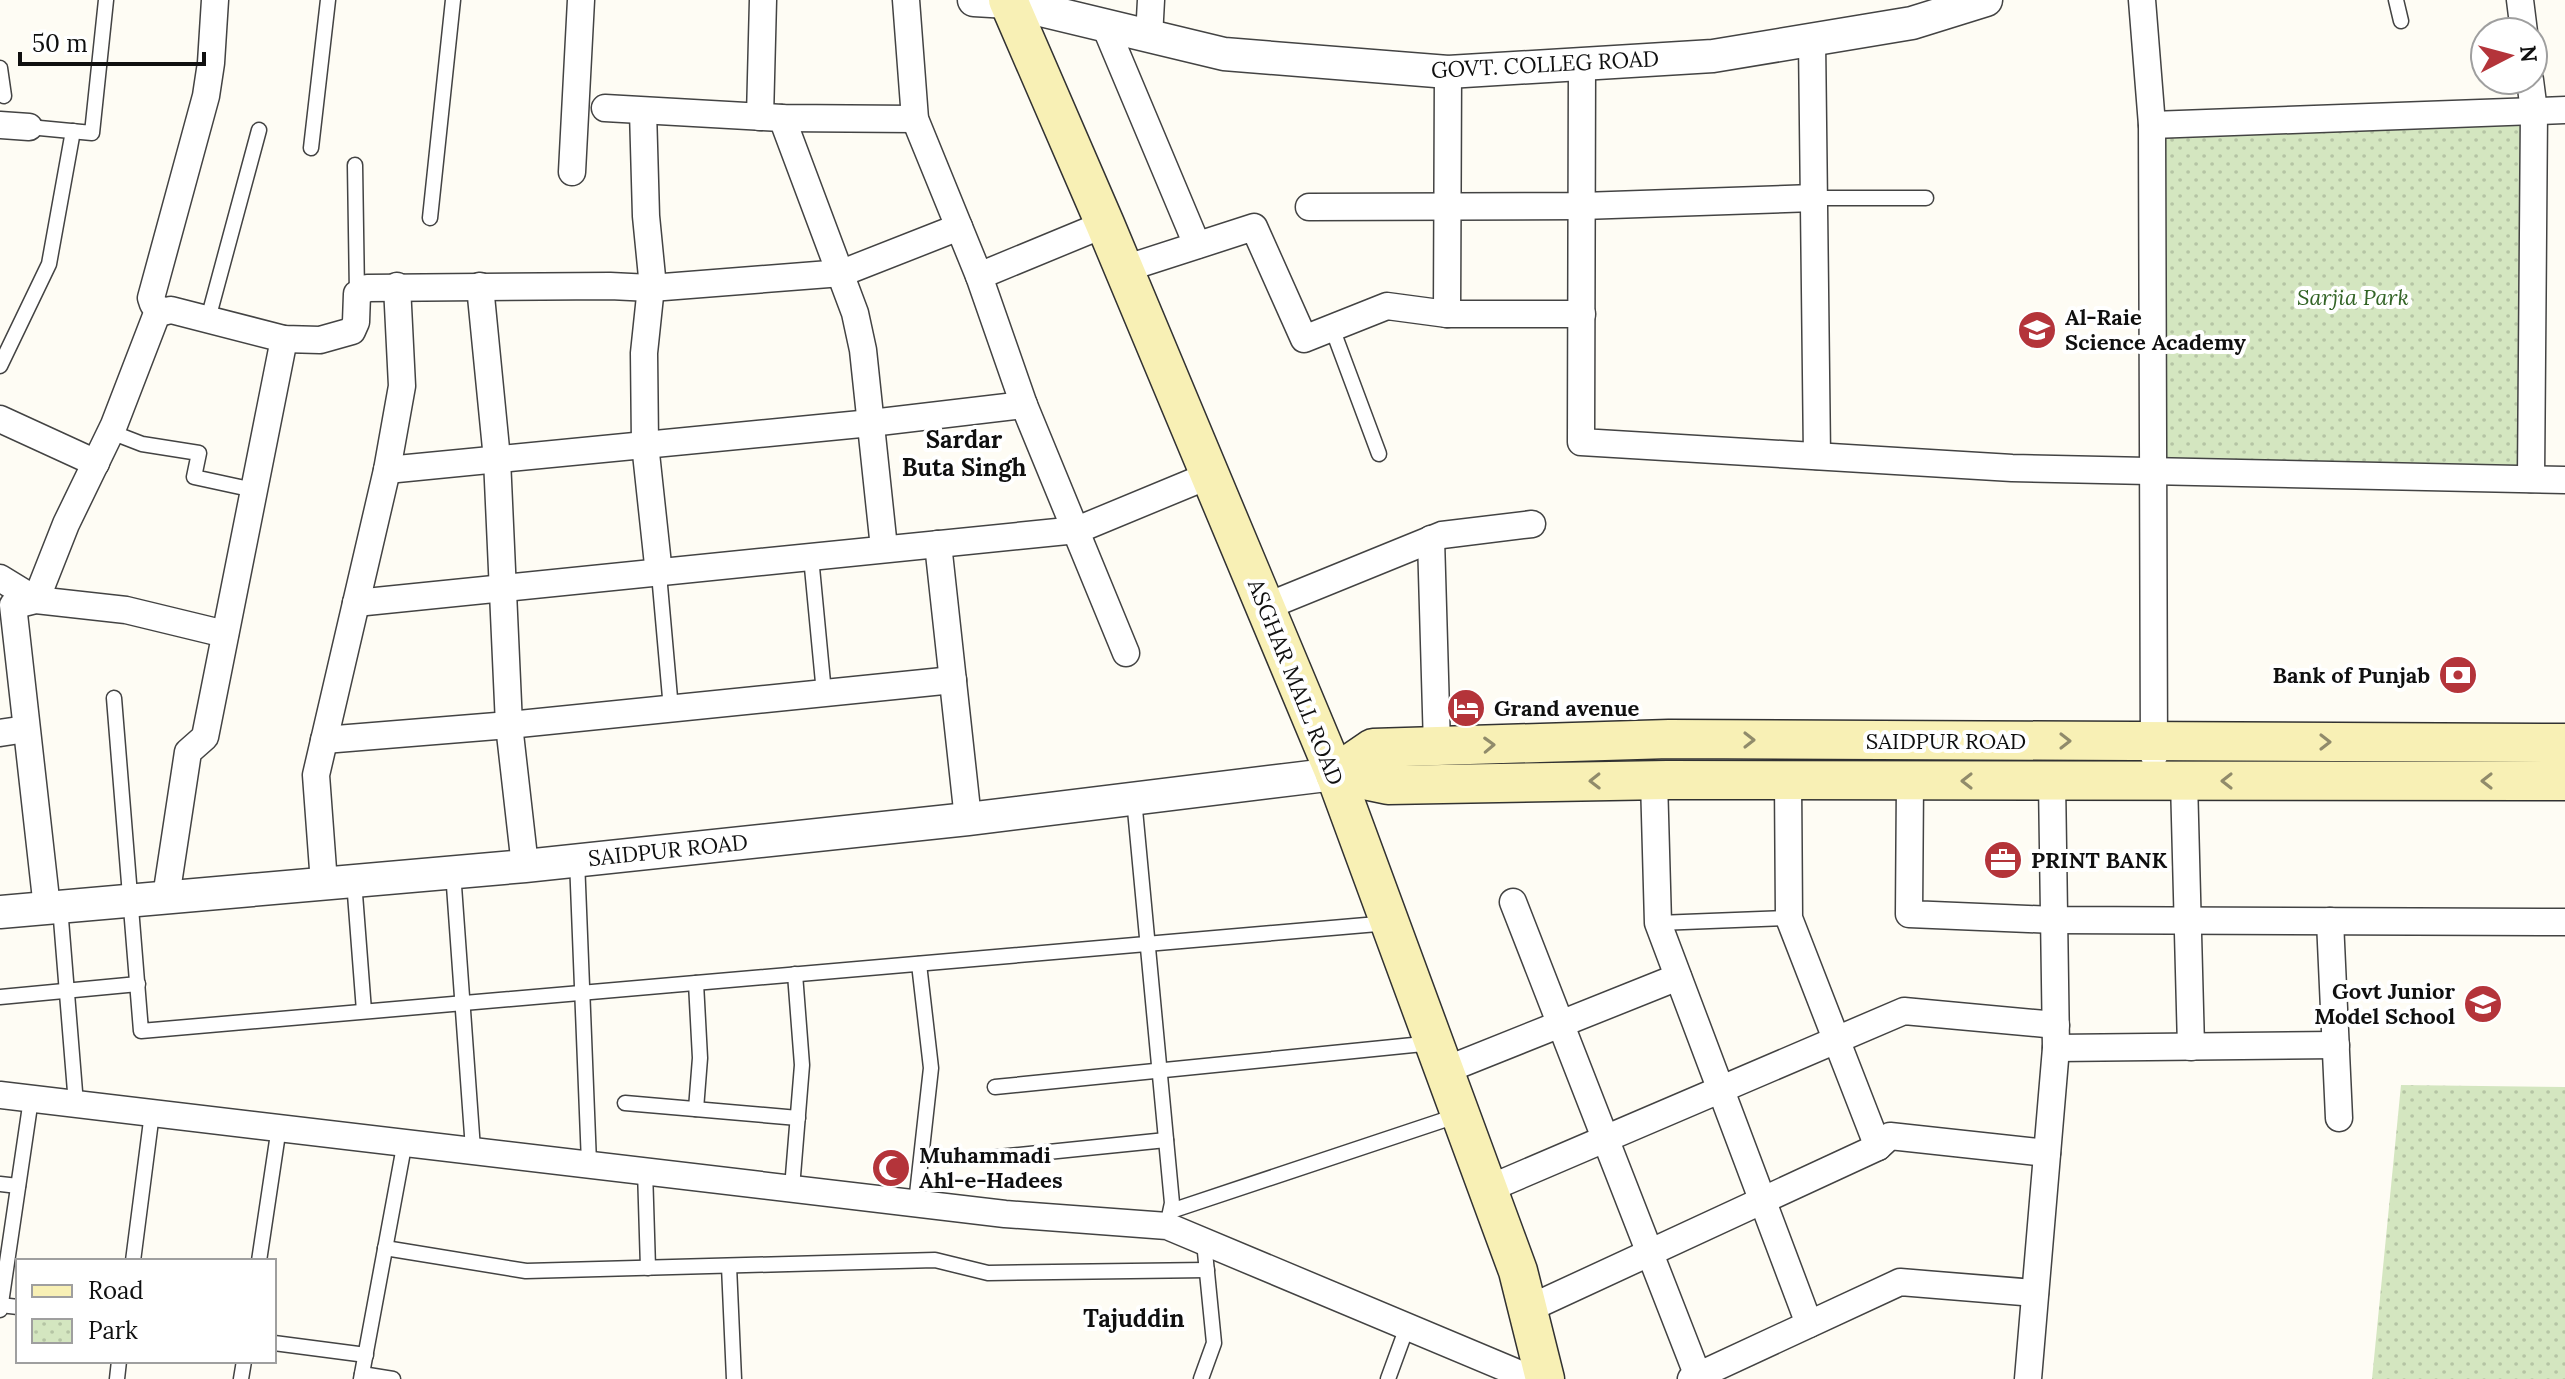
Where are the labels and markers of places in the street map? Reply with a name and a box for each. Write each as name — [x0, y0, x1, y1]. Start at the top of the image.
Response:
place label: Al-Raie Science Academy — [2065, 303, 2247, 356]
school or university icon: Al-Raie Science Academy — [2016, 309, 2058, 351]
bank icon: Bank of Punjab — [2437, 654, 2479, 696]
place label: Bank of Punjab — [2272, 661, 2430, 689]
hotel icon: Grand avenue — [1445, 687, 1487, 729]
place label: Grand avenue — [1494, 694, 1640, 722]
office icon: PRINT BANK — [1982, 839, 2024, 881]
place label: PRINT BANK — [2031, 846, 2168, 874]
place label: Govt Junior Model School — [2314, 977, 2455, 1030]
school or university icon: Govt Junior Model School — [2462, 983, 2504, 1025]
place label: Muhammadi Ahl-e-Hadees — [919, 1141, 1063, 1194]
mosque icon: Muhammadi Ahl-e-Hadees — [870, 1147, 912, 1189]

